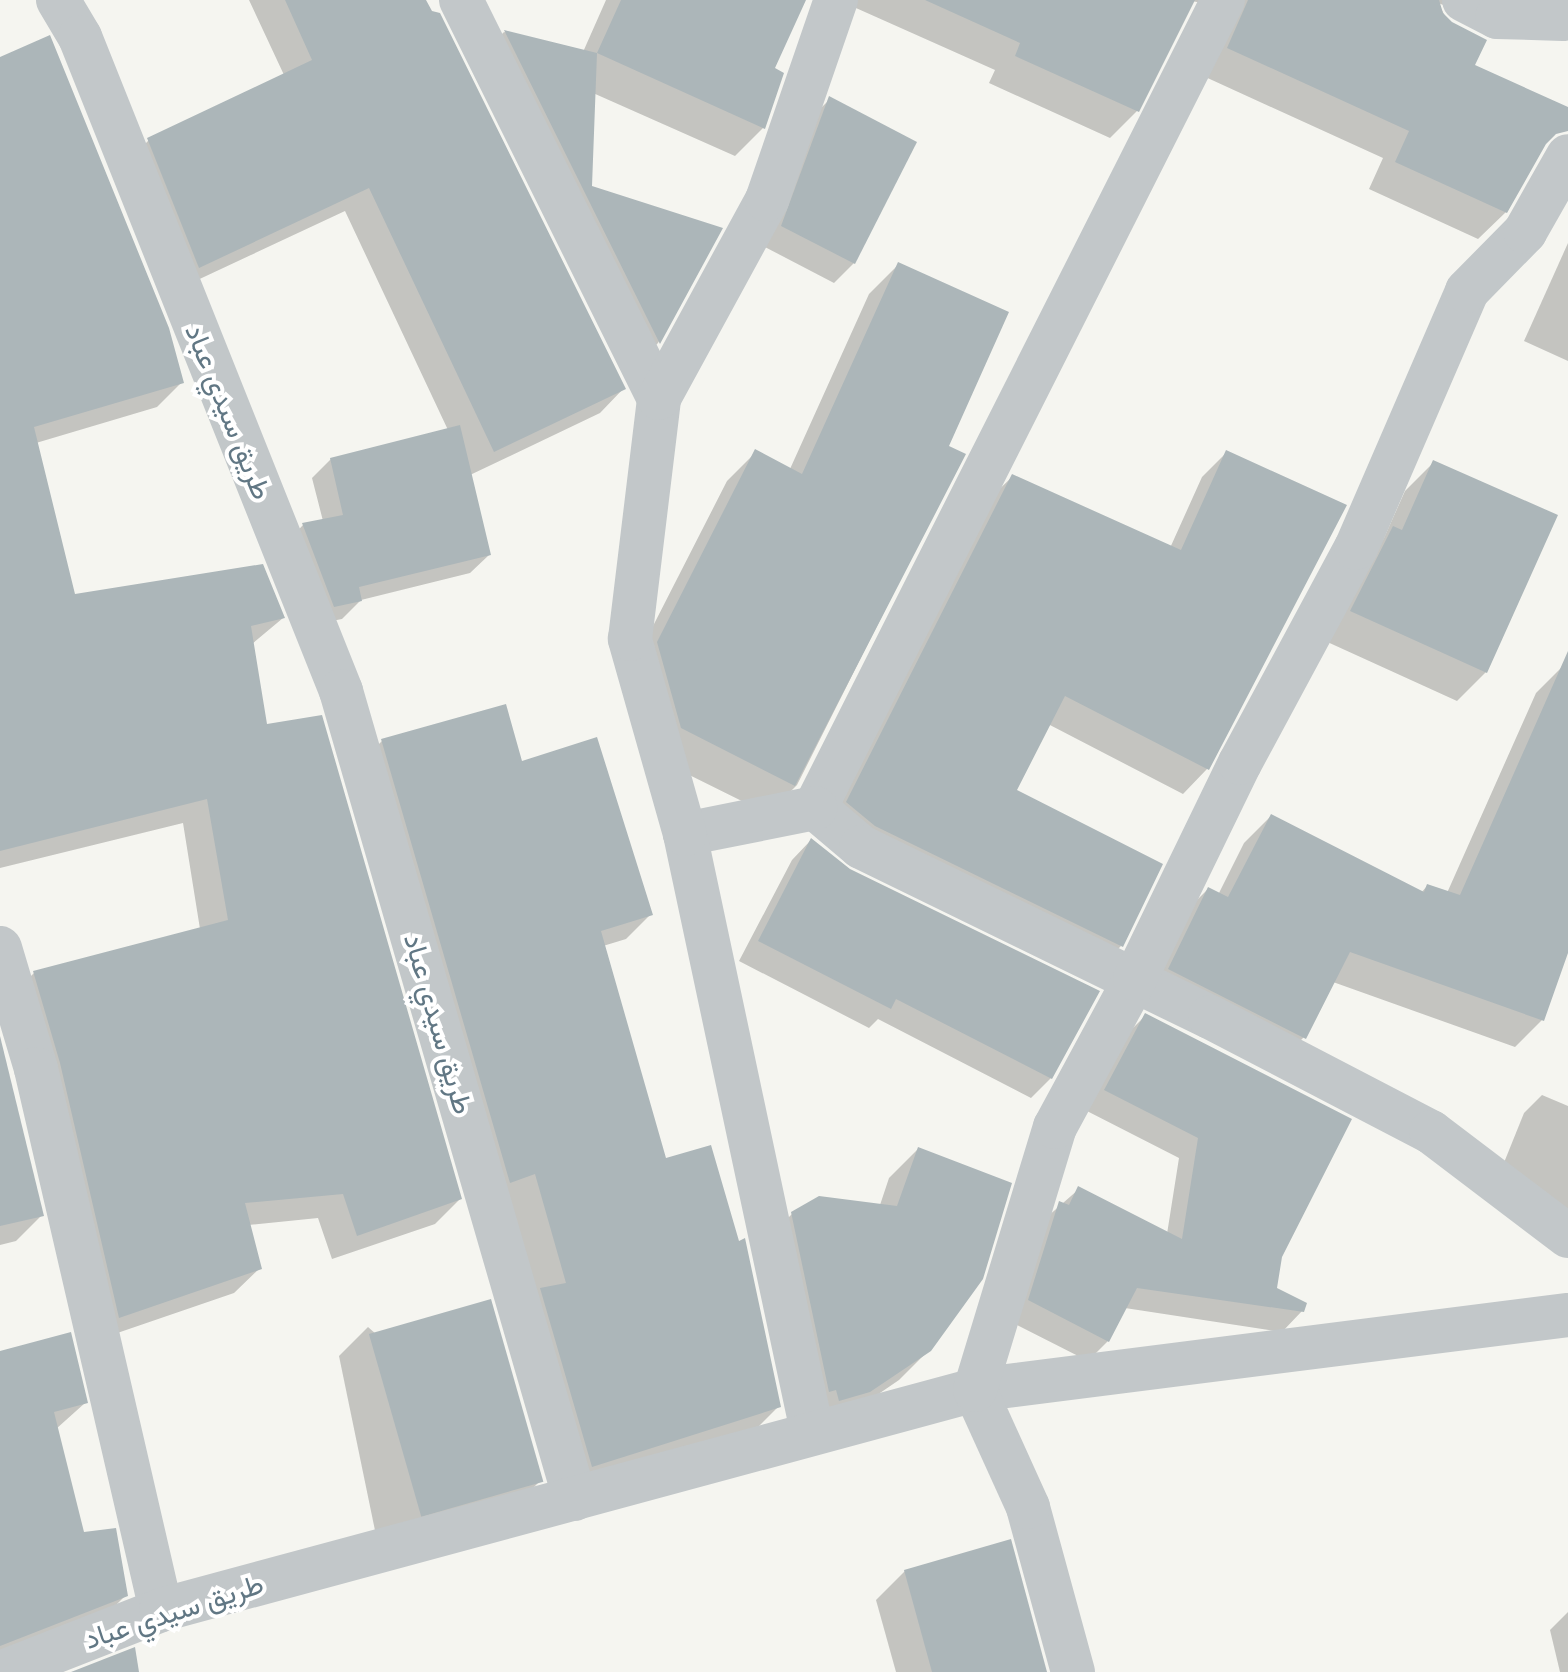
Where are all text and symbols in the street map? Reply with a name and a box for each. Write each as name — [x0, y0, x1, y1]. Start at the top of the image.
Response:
street label: طريق سيدي عباد — [178, 319, 278, 505]
street label: طريق سيدي عباد — [396, 930, 480, 1118]
street label: طريق سيدي عباد — [80, 1567, 268, 1657]

